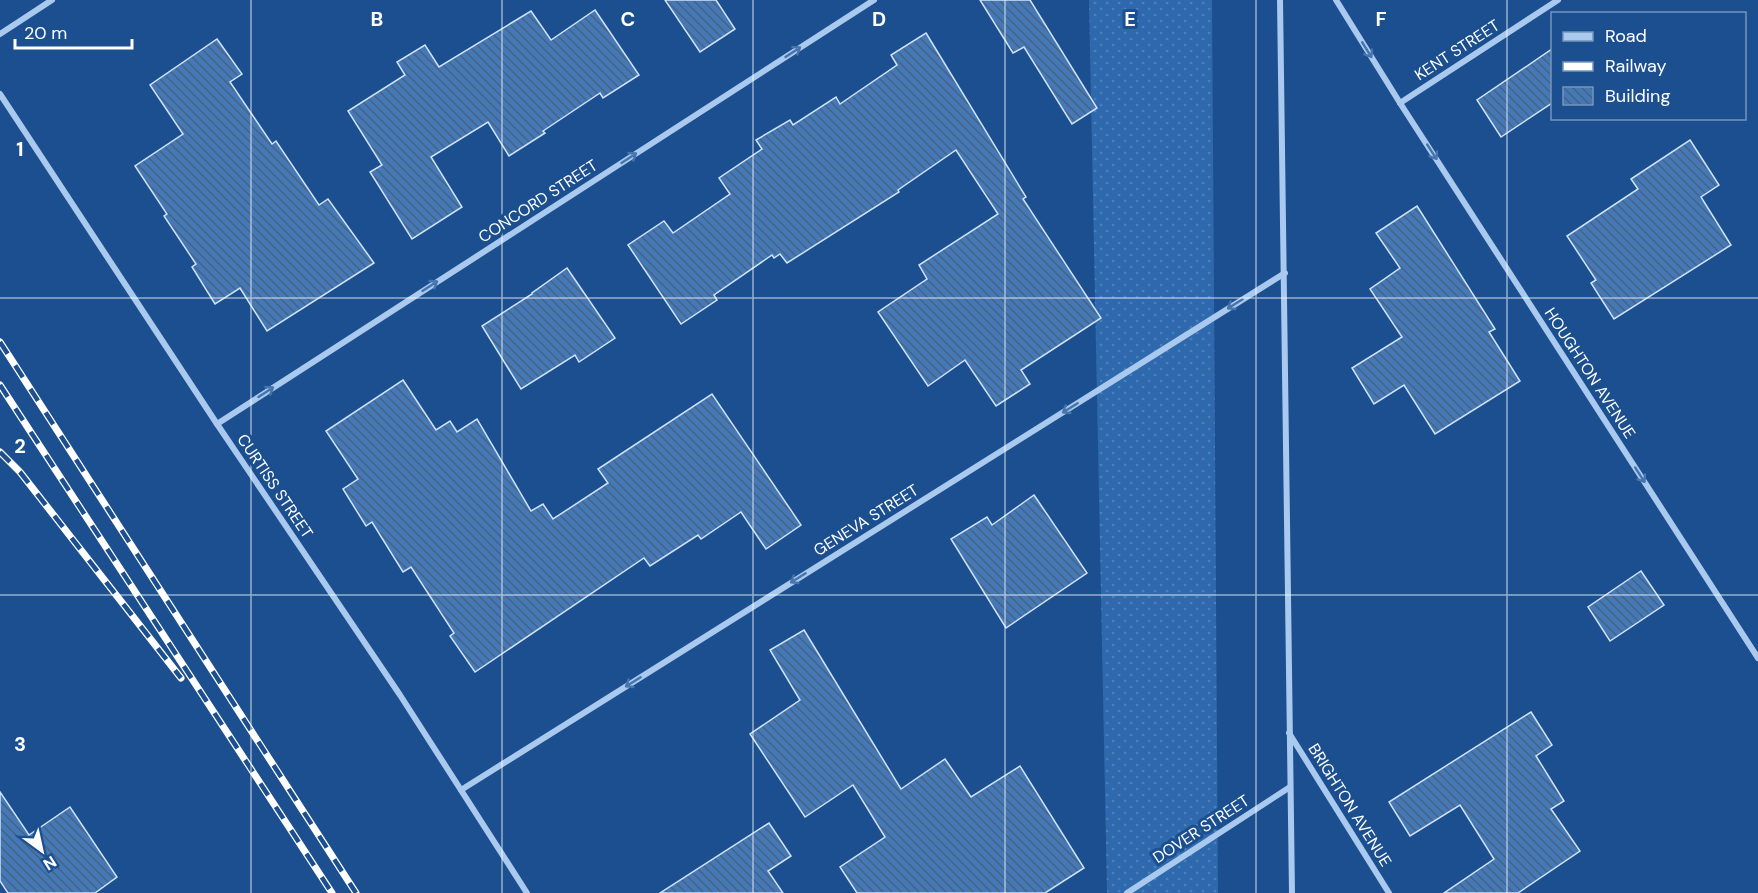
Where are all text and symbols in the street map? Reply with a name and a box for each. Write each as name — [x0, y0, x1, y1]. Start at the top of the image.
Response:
text: B — [371, 6, 383, 32]
text: C — [621, 6, 635, 32]
text: D — [872, 6, 886, 32]
text: E — [1124, 6, 1136, 32]
text: F — [1375, 6, 1387, 32]
scale bar — [15, 12, 132, 50]
legend — [1551, 12, 1746, 120]
street label: KENT STREET — [1411, 15, 1504, 85]
text: 20 m — [24, 21, 67, 45]
text: Road — [1605, 24, 1647, 48]
one-way arrow — [1362, 41, 1374, 58]
one-way arrow — [784, 46, 801, 58]
text: Railway — [1605, 54, 1667, 78]
text: Building — [1605, 84, 1670, 108]
text: 1 — [16, 136, 24, 162]
one-way arrow — [1426, 143, 1438, 160]
one-way arrow — [620, 152, 637, 164]
street label: CONCORD STREET — [474, 155, 602, 247]
one-way arrow — [421, 280, 438, 292]
one-way arrow — [1227, 298, 1244, 310]
street label: HOUGHTON AVENUE — [1540, 303, 1640, 443]
one-way arrow — [257, 386, 274, 398]
one-way arrow — [1062, 402, 1079, 414]
street label: CURTISS STREET — [232, 430, 318, 542]
text: 2 — [14, 433, 26, 459]
one-way arrow — [1634, 466, 1646, 483]
street label: GENEVA STREET — [810, 479, 922, 561]
one-way arrow — [790, 573, 807, 585]
one-way arrow — [625, 676, 642, 688]
text: 3 — [14, 731, 26, 757]
street label: BRIGHTON AVENUE — [1304, 739, 1396, 871]
street label: DOVER STREET — [1149, 790, 1253, 868]
north arrow — [12, 821, 72, 881]
text: N — [39, 851, 61, 875]

